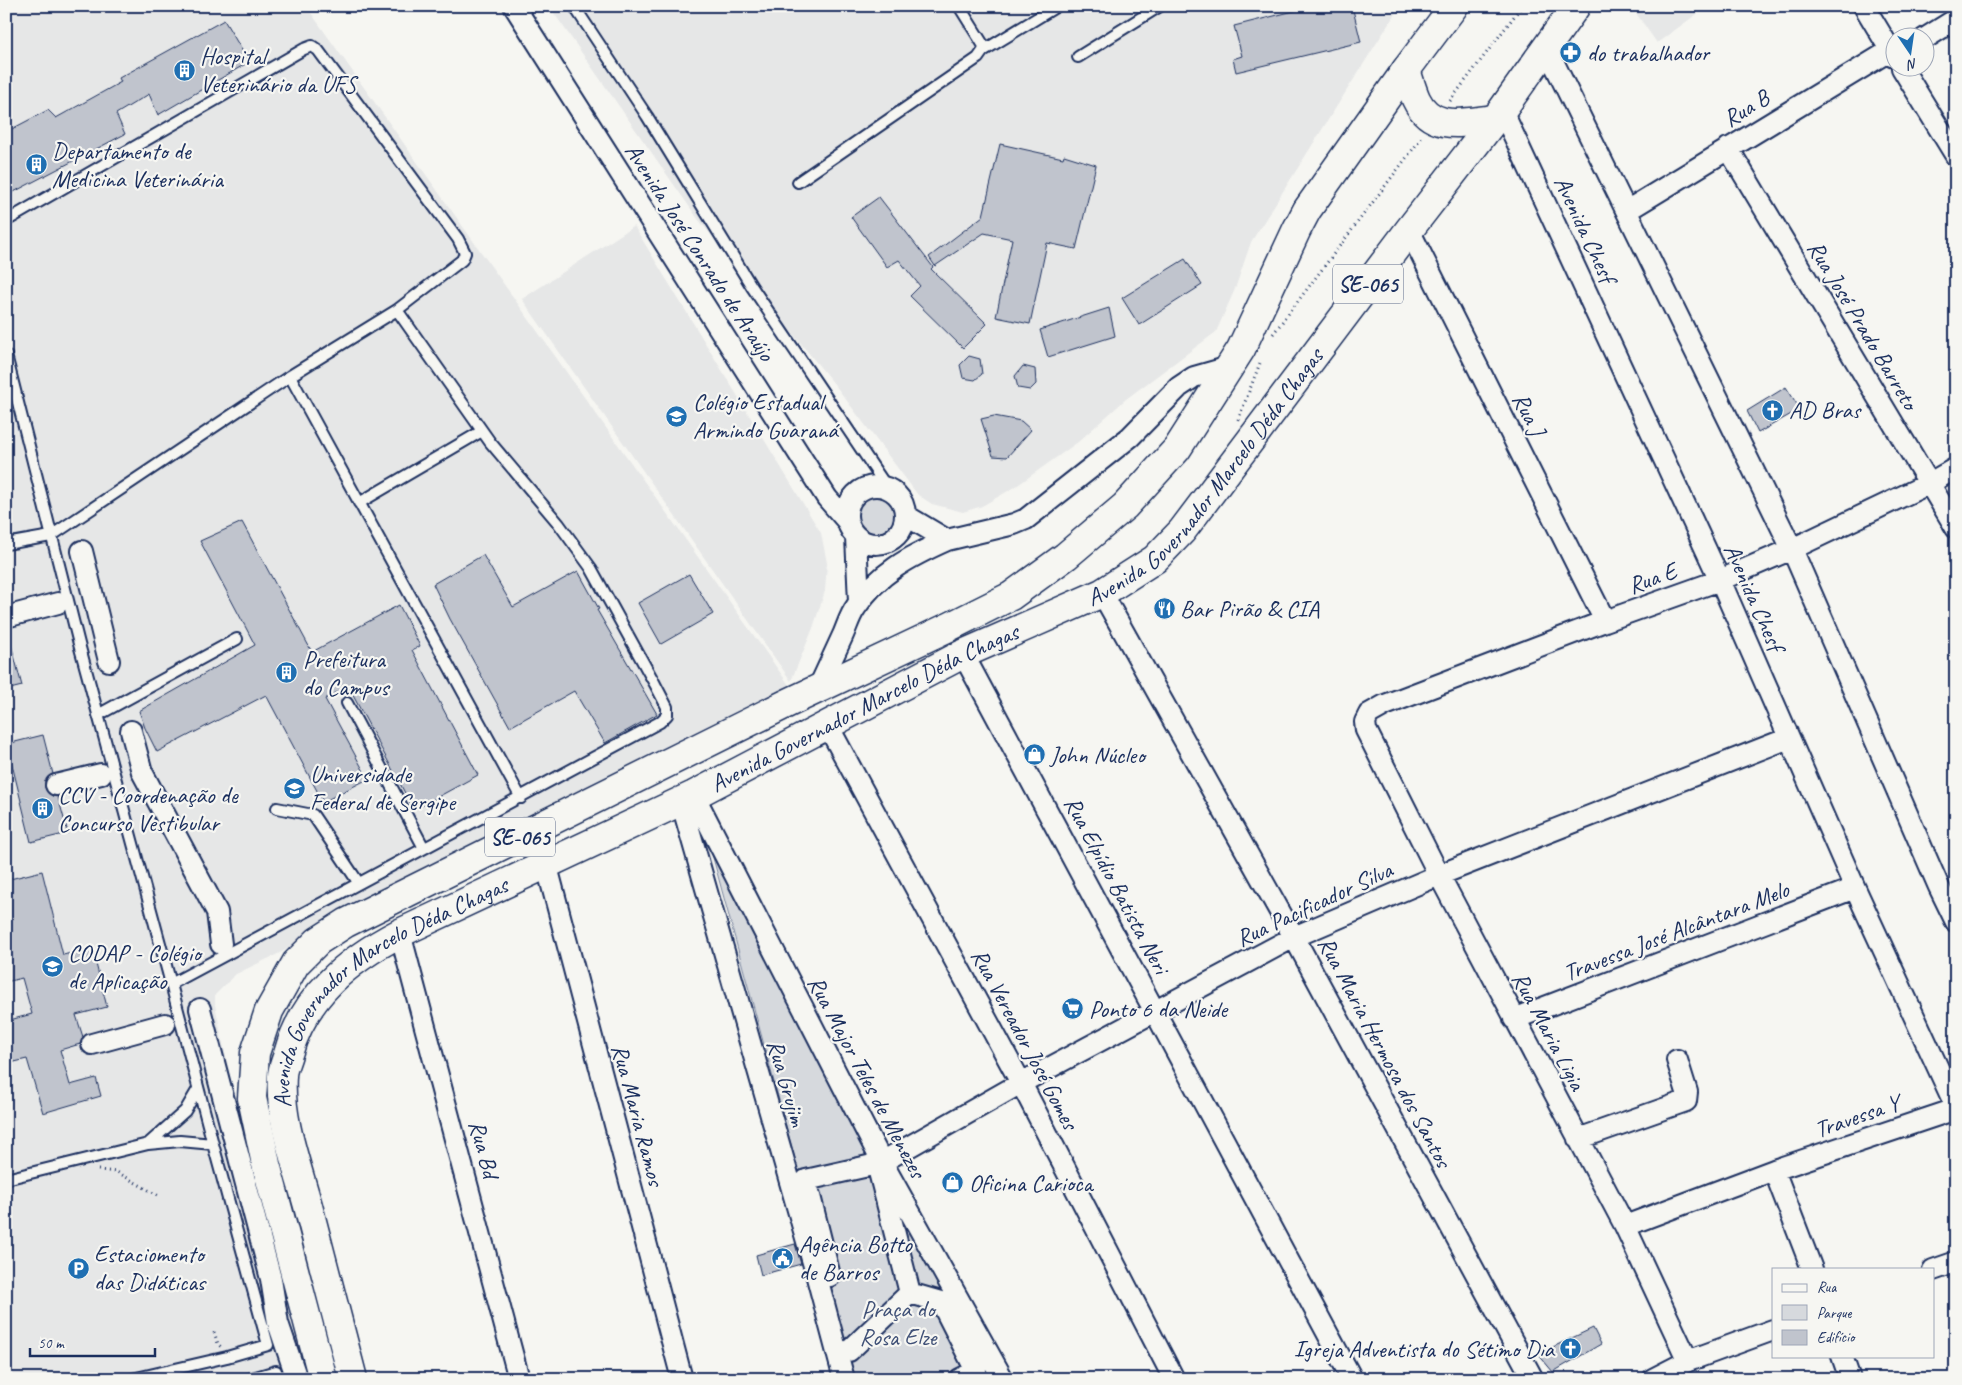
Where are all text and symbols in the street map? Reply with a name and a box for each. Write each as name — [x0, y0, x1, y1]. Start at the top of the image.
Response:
north arrow — [1884, 28, 1934, 78]
place label: do trabalhador — [1587, 38, 1712, 68]
place label: Hospital Veterinário da UFS — [200, 41, 359, 99]
pharmacy icon: do trabalhador — [1559, 41, 1583, 65]
text: N — [1904, 55, 1919, 74]
building icon: Hospital Veterinário da UFS — [172, 58, 196, 82]
street label: Rua B — [1717, 82, 1776, 133]
place label: Departamento de Medicina Veterinária — [52, 136, 224, 194]
street label: Avenida José Conrado de Araújo — [618, 137, 782, 368]
building icon: Departamento de Medicina Veterinária — [24, 153, 48, 177]
street label: Avenida Chesf — [1547, 171, 1625, 292]
street label: Rua José Prado Barreto — [1801, 235, 1926, 417]
road number: SE-065 — [1333, 264, 1403, 304]
street label: Avenida Governador Marcelo Déda Chagas — [1082, 340, 1331, 613]
place label: Colégio Estadual Armindo Guaraná — [693, 387, 840, 445]
street label: Rua J — [1506, 388, 1554, 444]
place label: AD Bras — [1789, 395, 1862, 425]
church icon: AD Bras — [1761, 398, 1785, 422]
school or university icon: Colégio Estadual Armindo Guaraná — [665, 404, 689, 428]
street label: Avenida Chesf — [1717, 539, 1793, 660]
street label: Rua E — [1624, 554, 1683, 601]
place label: Bar Pirão & CIA — [1180, 594, 1320, 624]
restaurant icon: Bar Pirão & CIA — [1152, 597, 1176, 621]
street label: Avenida Governador Marcelo Déda Chagas — [705, 616, 1025, 799]
place label: Prefeitura do Campus — [303, 644, 391, 702]
building icon: Prefeitura do Campus — [275, 661, 299, 685]
place label: John Núcleo — [1049, 740, 1147, 770]
shop icon: John Núcleo — [1022, 743, 1046, 767]
place label: Universidade Federal de Sergipe — [310, 759, 457, 817]
school or university icon: Universidade Federal de Sergipe — [282, 776, 306, 800]
place label: CCV - Coordenação de Concurso Vestibular — [58, 780, 240, 838]
street label: Rua Elpídio Batista Neri — [1058, 791, 1178, 981]
building icon: CCV - Coordenação de Concurso Vestibular — [30, 797, 54, 821]
road number: SE-065 — [485, 818, 555, 856]
street label: Rua Pacificador Silva — [1231, 854, 1398, 953]
street label: Avenida Governador Marcelo Déda Chagas — [267, 868, 515, 1109]
street label: Travessa José Alcântara Melo — [1559, 874, 1794, 988]
street label: Rua Maria Hermosa dos Santos — [1311, 931, 1459, 1174]
place label: CODAP - Colégio de Aplicação — [68, 938, 203, 996]
street label: Rua Vereador José Gomes — [965, 943, 1086, 1136]
school or university icon: CODAP - Colégio de Aplicação — [40, 955, 64, 979]
street label: Rua Maria Ligia — [1505, 967, 1593, 1096]
street label: Rua Major Teles de Menezes — [801, 971, 934, 1185]
place label: Ponto 6 da Neide — [1089, 994, 1229, 1024]
supermarket icon: Ponto 6 da Neide — [1061, 997, 1085, 1021]
street label: Rua Grujim — [760, 1036, 814, 1130]
street label: Rua Maria Ramos — [605, 1041, 672, 1191]
street label: Travessa Y — [1811, 1086, 1908, 1144]
street label: Rua Bd — [462, 1117, 507, 1184]
place label: Oficina Carioca — [969, 1168, 1094, 1198]
shop icon: Oficina Carioca — [941, 1171, 965, 1195]
place label: Agência Botto de Barros — [799, 1229, 913, 1287]
place label: Estaciomento das Didáticas — [94, 1239, 207, 1297]
public building icon: Agência Botto de Barros — [771, 1246, 795, 1270]
parking icon: Estaciomento das Didáticas — [66, 1256, 90, 1280]
legend — [1772, 1268, 1934, 1358]
text: Rua — [1817, 1278, 1837, 1297]
park label: Praça do Rosa Elze — [860, 1294, 939, 1352]
text: Parque — [1817, 1304, 1853, 1323]
scale bar — [30, 1325, 155, 1357]
text: Edifício — [1817, 1328, 1856, 1347]
text: 50 m — [38, 1334, 65, 1353]
place label: Igreja Adventista do Sétimo Dia — [1294, 1334, 1556, 1364]
church icon: Igreja Adventista do Sétimo Dia — [1558, 1337, 1582, 1361]

